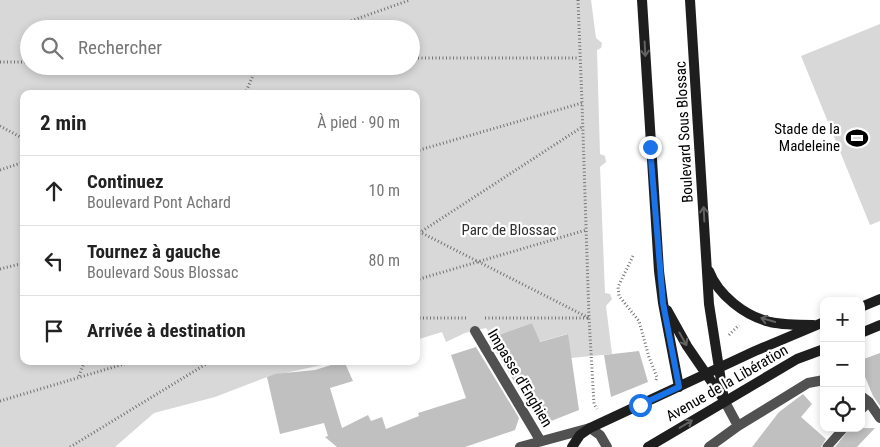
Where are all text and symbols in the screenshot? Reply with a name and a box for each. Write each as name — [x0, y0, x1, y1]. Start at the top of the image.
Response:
search box — [20, 20, 420, 75]
icon: search — [38, 34, 66, 62]
text: Rechercher — [78, 36, 162, 59]
one-way arrow — [640, 40, 649, 56]
street label: Boulevard Sous Blossac — [671, 61, 697, 203]
text: 2 min — [40, 111, 87, 135]
text: À pied · 90 m — [317, 113, 400, 132]
place label: Stade de la Madeleine — [774, 120, 840, 155]
sports icon: Stade de la Madeleine — [844, 125, 870, 151]
route end — [639, 136, 662, 159]
text: Continuez — [87, 170, 164, 193]
icon: ahead — [40, 177, 68, 205]
text: 10 m — [368, 181, 400, 200]
text: Boulevard Pont Achard — [87, 193, 231, 212]
one-way arrow — [699, 206, 708, 222]
park label: Parc de Blossac — [461, 221, 557, 239]
text: Tournez à gauche — [87, 240, 220, 263]
icon: left — [40, 247, 68, 275]
text: 80 m — [368, 251, 400, 270]
text: Boulevard Sous Blossac — [87, 263, 238, 282]
map controls — [820, 297, 865, 432]
button: + — [820, 297, 865, 342]
one-way arrow — [760, 314, 776, 324]
icon: arrive — [40, 317, 68, 345]
text: Arrivée à destination — [87, 319, 246, 342]
street label: Impasse d'Enghien — [484, 326, 556, 430]
one-way arrow — [678, 332, 688, 347]
street label: Avenue de la Libération — [663, 341, 791, 425]
button: − — [820, 342, 865, 387]
button: locate — [820, 387, 865, 432]
route start — [629, 394, 652, 417]
one-way arrow — [679, 419, 693, 429]

